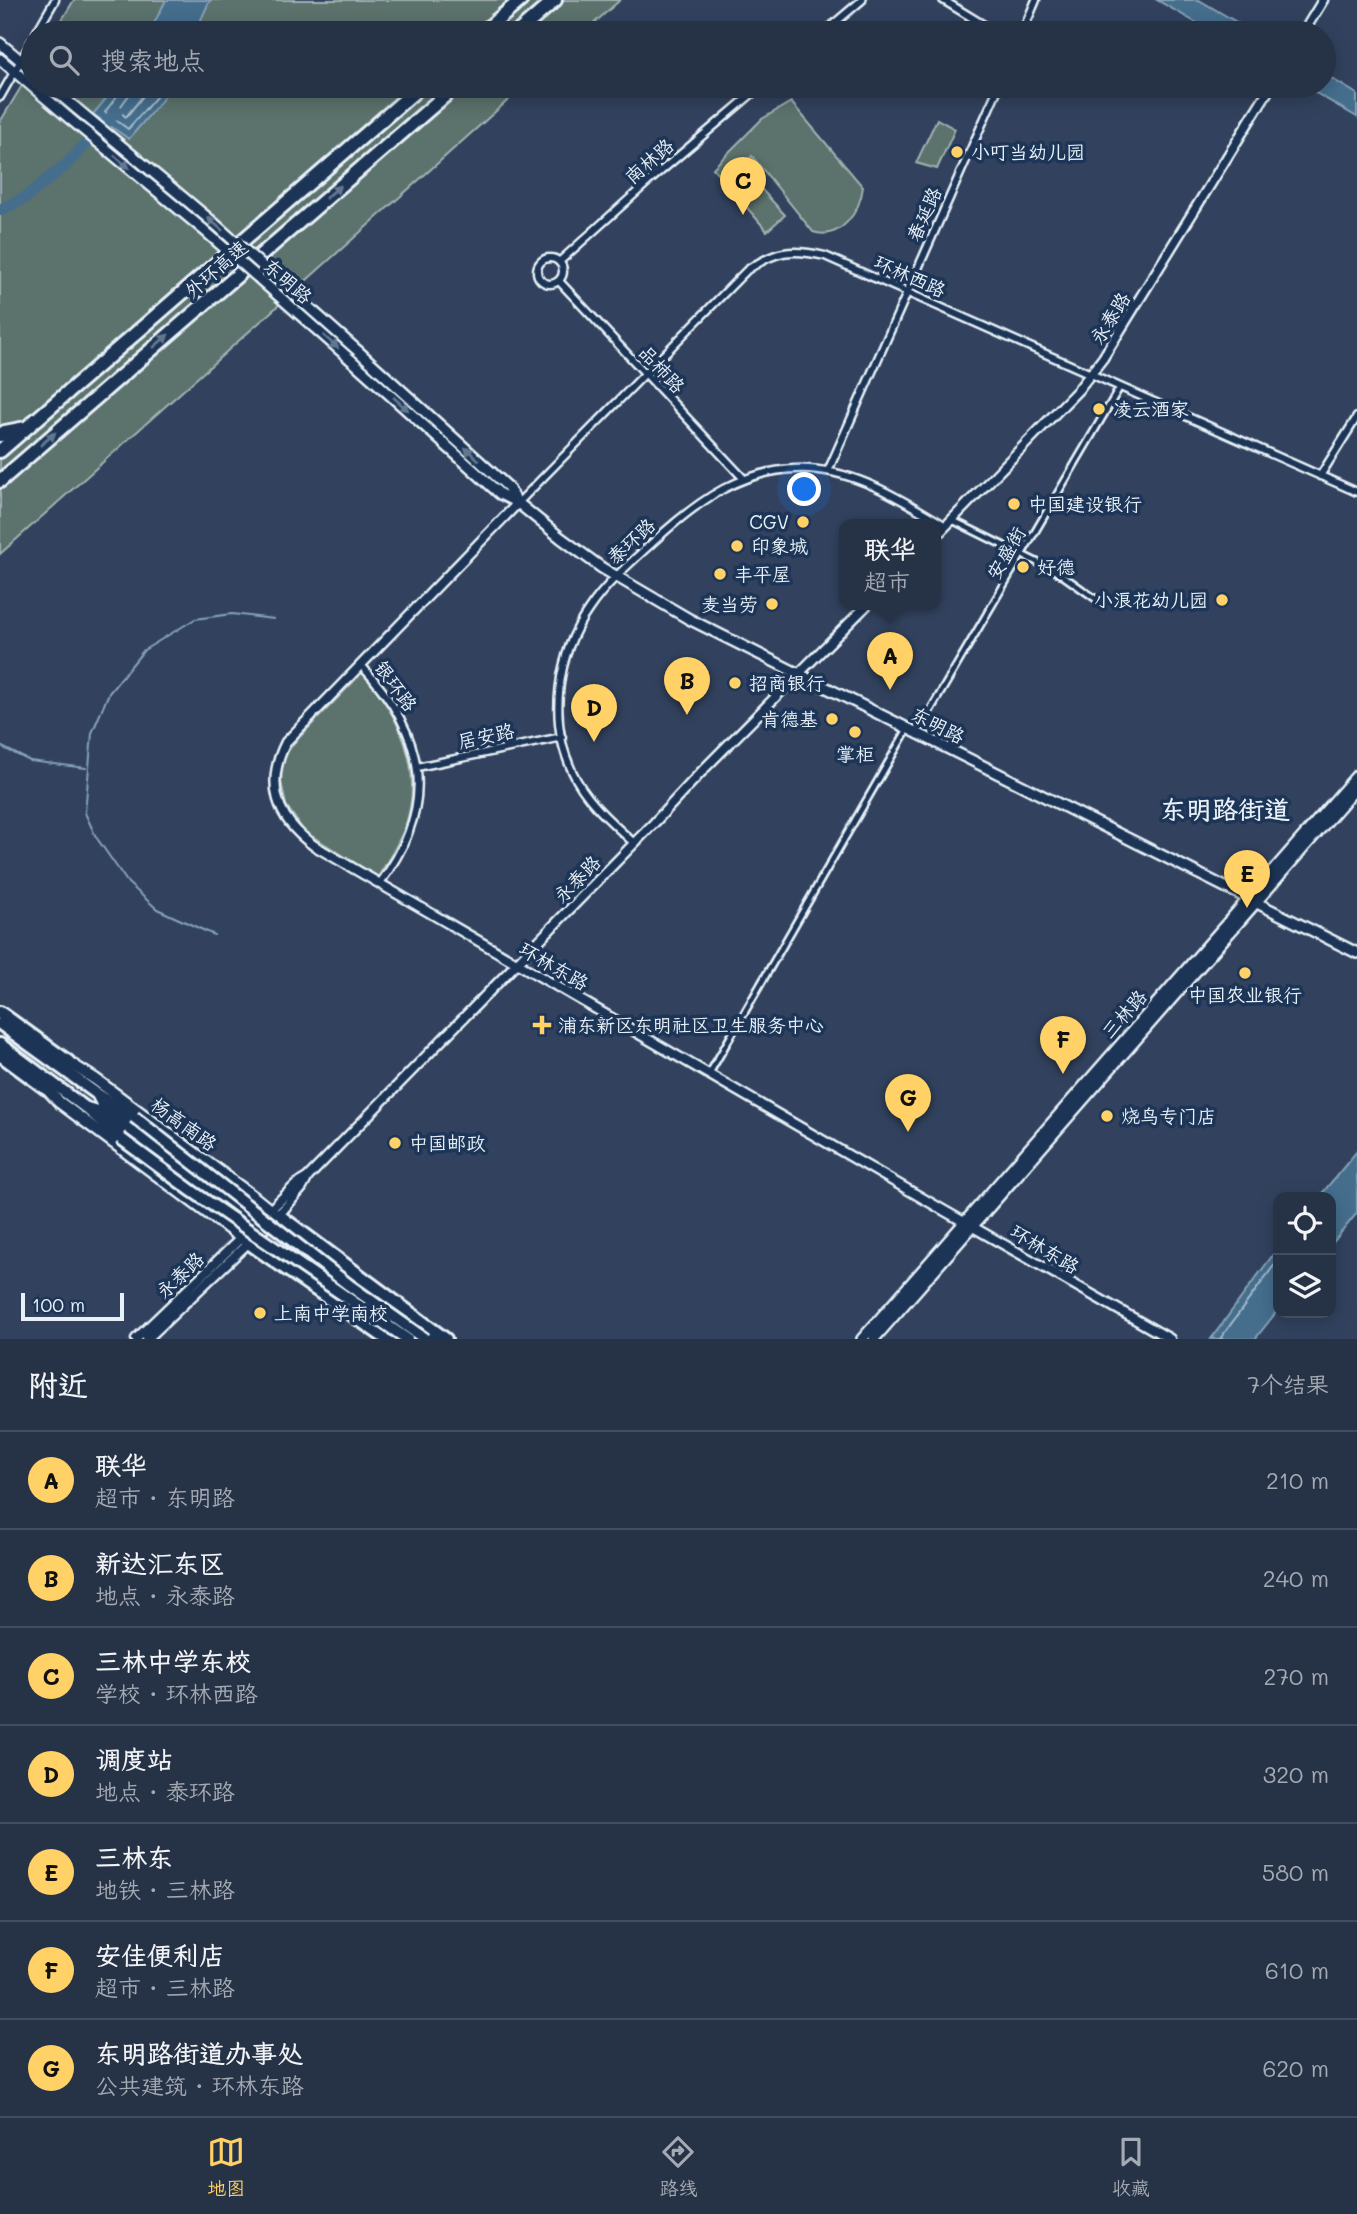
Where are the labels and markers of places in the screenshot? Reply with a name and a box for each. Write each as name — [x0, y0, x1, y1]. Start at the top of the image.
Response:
place label: 小叮当幼儿园 — [971, 139, 1085, 164]
marker: 小叮当幼儿园 — [949, 144, 965, 160]
pin: C — [720, 157, 766, 215]
place label: 凌云酒家 — [1113, 396, 1189, 421]
marker: 凌云酒家 — [1091, 401, 1107, 417]
place label: 中国建设银行 — [1028, 491, 1142, 516]
marker: 中国建设银行 — [1006, 496, 1022, 512]
place label: CGV — [749, 509, 789, 534]
marker: CGV — [795, 514, 811, 530]
place label: 印象城 — [751, 533, 808, 558]
marker: 印象城 — [729, 538, 745, 554]
place label: 好德 — [1037, 554, 1075, 579]
marker: 好德 — [1015, 559, 1031, 575]
place label: 丰平屋 — [734, 561, 791, 586]
marker: 丰平屋 — [712, 566, 728, 582]
place label: 小浪花幼儿园 — [1094, 587, 1208, 612]
place label: 麦当劳 — [701, 591, 758, 616]
marker: 小浪花幼儿园 — [1214, 592, 1230, 608]
marker: 麦当劳 — [764, 596, 780, 612]
pin: A — [867, 632, 913, 690]
pin: B — [664, 657, 710, 715]
place label: 招商银行 — [749, 670, 825, 695]
marker: 招商银行 — [727, 675, 743, 691]
pin: D — [571, 684, 617, 742]
place label: 肯德基 — [761, 706, 818, 731]
marker: 肯德基 — [824, 711, 840, 727]
marker: 掌柜 — [847, 724, 863, 740]
place label: 掌柜 — [836, 741, 874, 766]
pin: E — [1224, 850, 1270, 908]
marker: 中国农业银行 — [1237, 965, 1253, 981]
place label: 中国农业银行 — [1188, 982, 1302, 1007]
place label: 浦东新区东明社区卫生服务中心 — [558, 1012, 824, 1037]
marker: 浦东新区东明社区卫生服务中心 — [532, 1015, 552, 1035]
pin: F — [1040, 1016, 1086, 1074]
pin: G — [885, 1074, 931, 1132]
place label: 烧鸟专门店 — [1121, 1103, 1216, 1128]
marker: 烧鸟专门店 — [1099, 1108, 1115, 1124]
place label: 中国邮政 — [409, 1130, 486, 1155]
marker: 中国邮政 — [387, 1135, 403, 1151]
place label: 上南中学南校 — [274, 1300, 388, 1325]
marker: 上南中学南校 — [252, 1305, 268, 1321]

